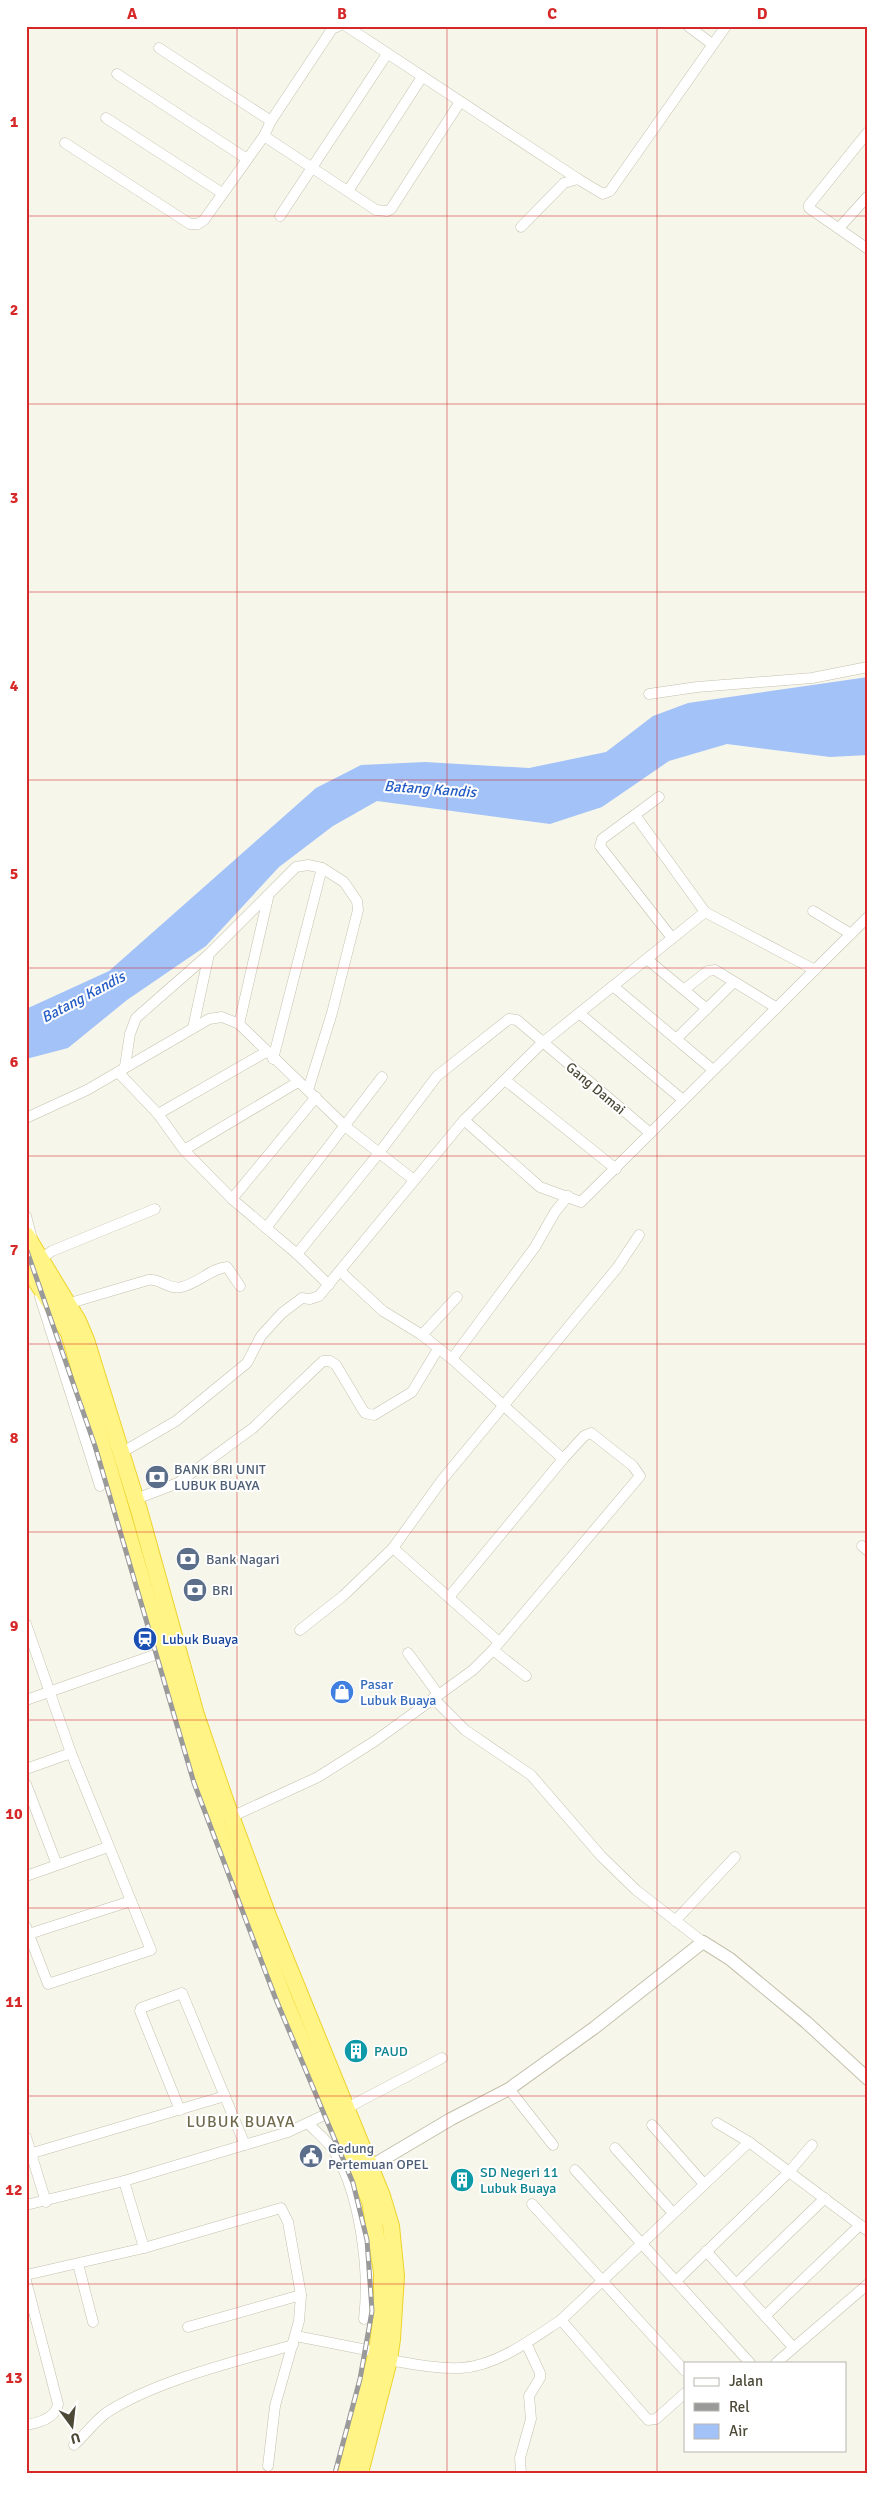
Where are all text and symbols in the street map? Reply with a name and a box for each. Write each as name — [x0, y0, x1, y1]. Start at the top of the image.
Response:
text: A — [127, 4, 138, 24]
text: B — [337, 4, 347, 24]
text: C — [547, 4, 557, 24]
text: D — [757, 4, 768, 24]
text: 1 — [10, 112, 19, 132]
text: 2 — [10, 300, 18, 320]
text: 3 — [10, 488, 18, 508]
text: 4 — [10, 676, 19, 696]
water label: Batang Kandis — [383, 777, 478, 801]
text: 5 — [10, 864, 18, 884]
water label: Batang Kandis — [38, 967, 129, 1027]
text: 6 — [10, 1052, 19, 1072]
street label: Gang Damai — [563, 1059, 629, 1118]
text: 7 — [10, 1240, 19, 1260]
text: 8 — [10, 1428, 19, 1448]
place label: BANK BRI UNIT LUBUK BUAYA — [174, 1461, 266, 1494]
bank icon: BANK BRI UNIT LUBUK BUAYA — [144, 1464, 170, 1490]
bank icon: Bank Nagari — [175, 1546, 201, 1572]
place label: Bank Nagari — [206, 1551, 280, 1568]
bank icon: BRI — [182, 1577, 208, 1603]
place label: BRI — [212, 1582, 233, 1599]
text: 9 — [10, 1616, 19, 1636]
station icon: Lubuk Buaya — [132, 1626, 158, 1652]
place label: Lubuk Buaya — [162, 1631, 238, 1648]
place label: Pasar Lubuk Buaya — [360, 1676, 436, 1709]
shop icon: Pasar Lubuk Buaya — [329, 1679, 355, 1705]
text: 10 — [5, 1804, 23, 1824]
text: 11 — [5, 1992, 23, 2012]
building icon: PAUD — [343, 2038, 369, 2064]
place label: PAUD — [374, 2043, 408, 2060]
district label: LUBUK BUAYA — [186, 2112, 296, 2132]
place label: Gedung Pertemuan OPEL — [328, 2140, 429, 2173]
public building icon: Gedung Pertemuan OPEL — [298, 2143, 324, 2169]
place label: SD Negeri 11 Lubuk Buaya — [480, 2164, 558, 2197]
building icon: SD Negeri 11 Lubuk Buaya — [449, 2167, 475, 2193]
text: 12 — [5, 2180, 23, 2200]
legend — [684, 2362, 846, 2452]
text: 13 — [5, 2368, 23, 2388]
text: Jalan — [729, 2372, 763, 2390]
text: Rel — [729, 2398, 750, 2416]
north arrow — [48, 2402, 98, 2452]
text: Air — [729, 2422, 748, 2440]
text: U — [68, 2429, 82, 2448]

